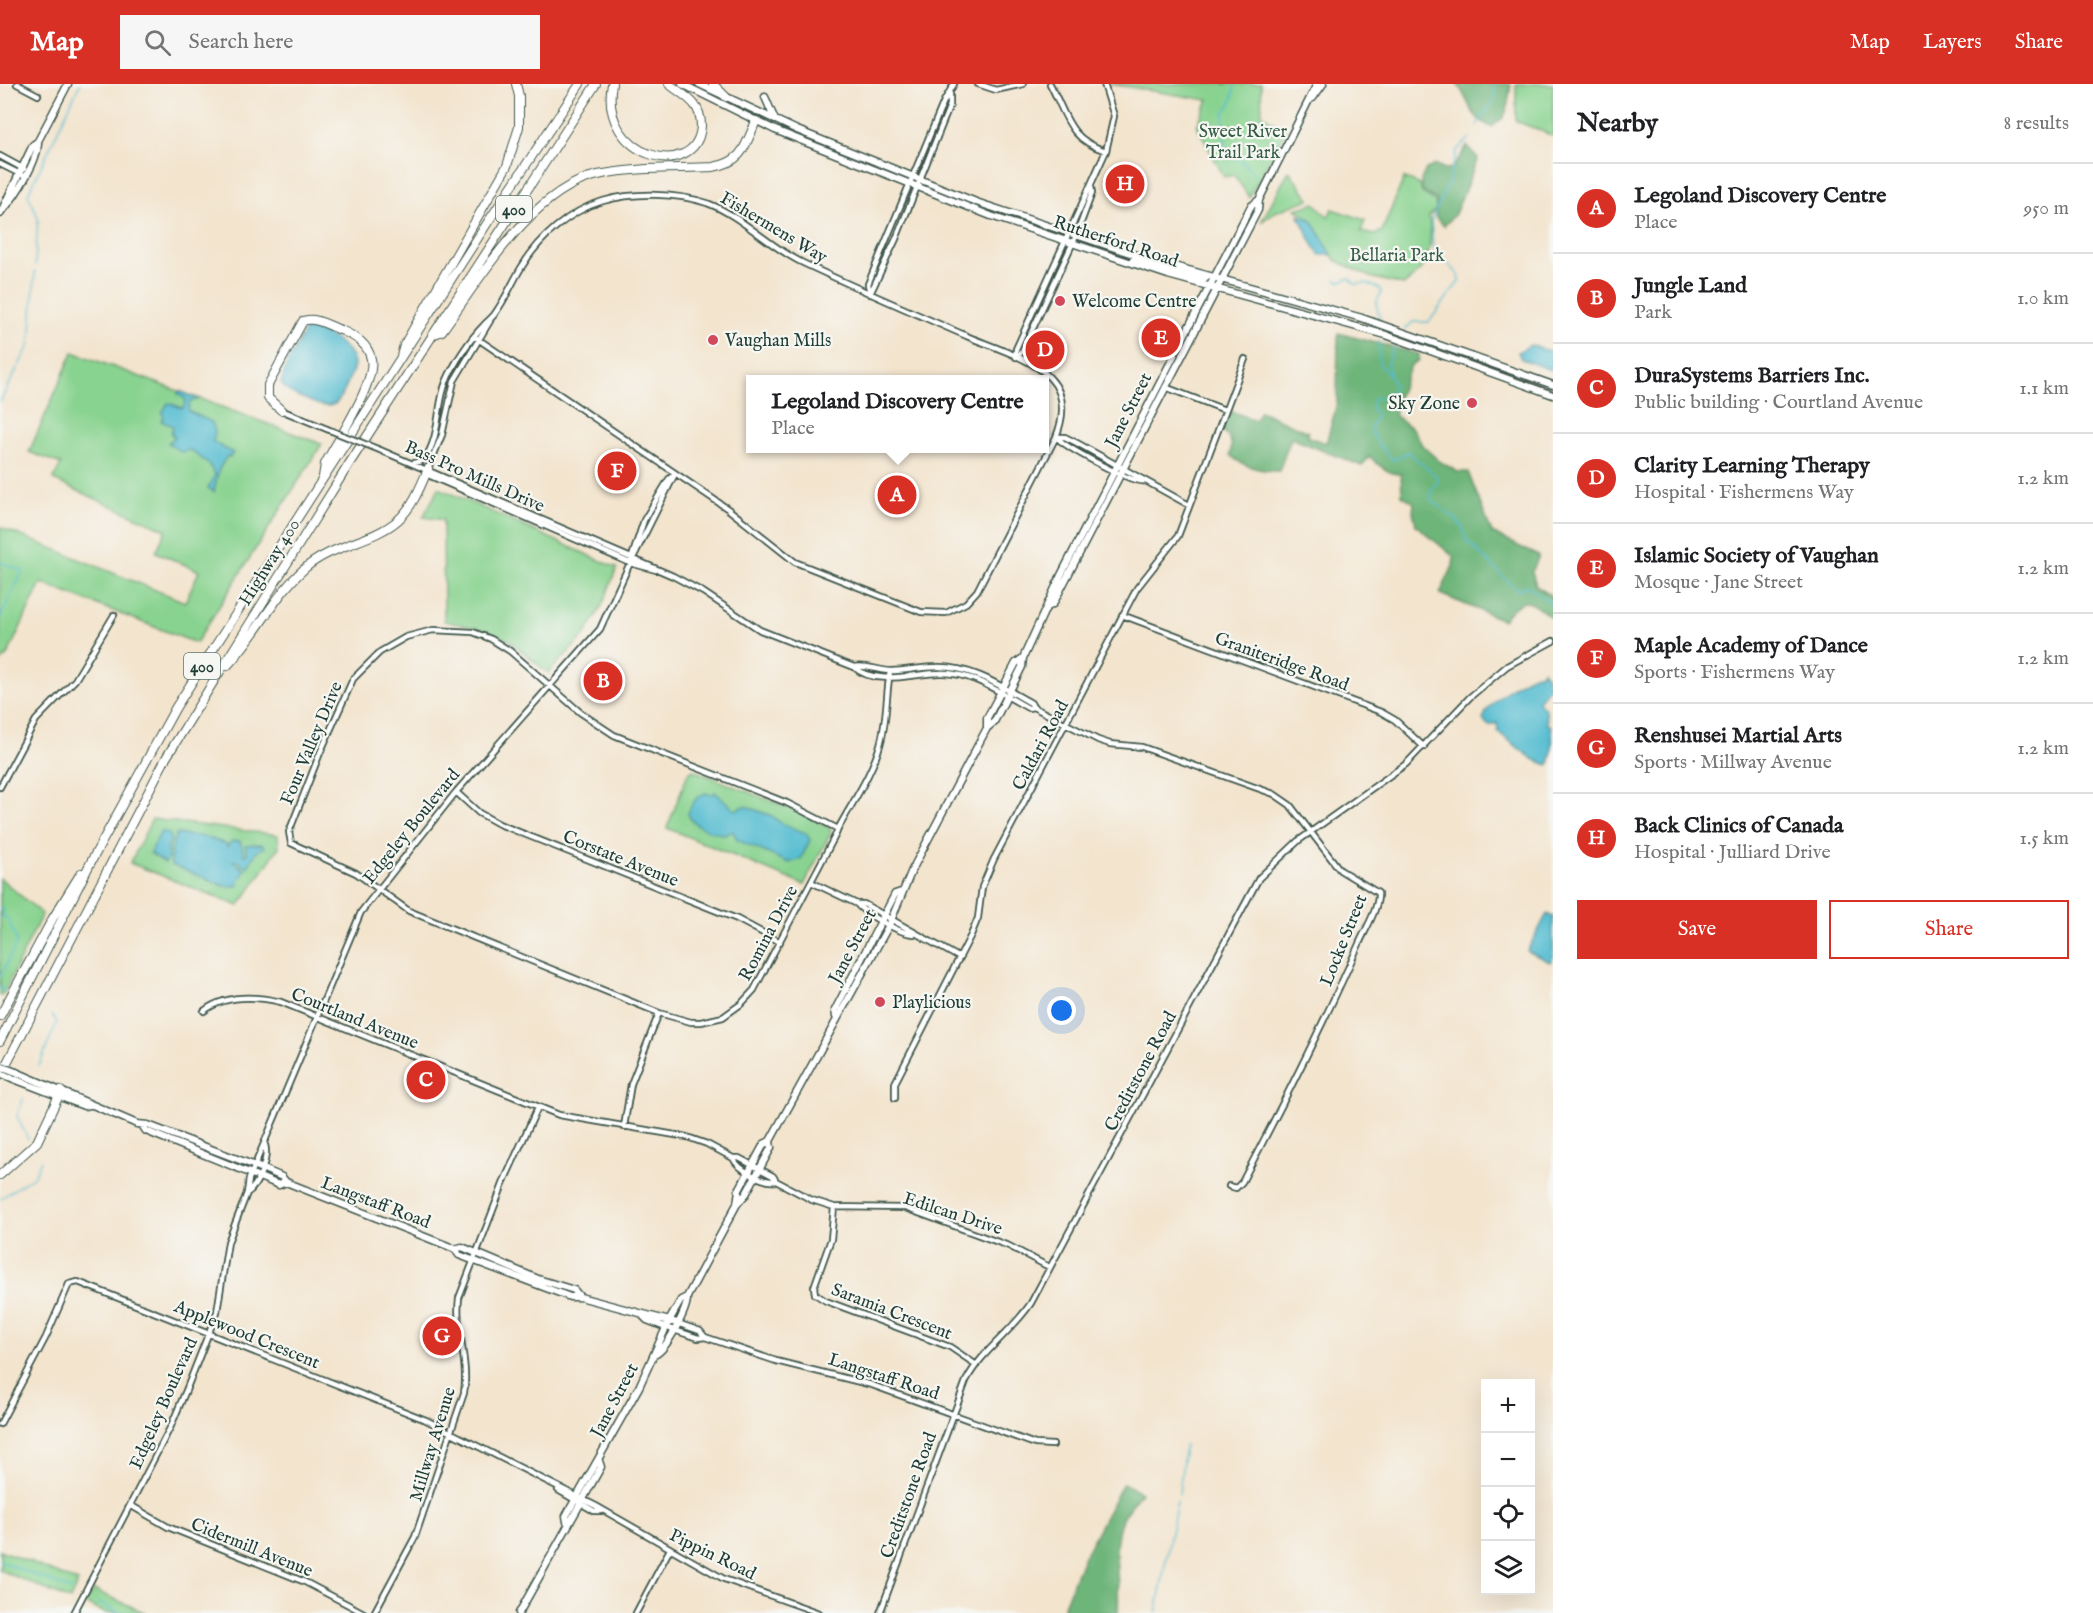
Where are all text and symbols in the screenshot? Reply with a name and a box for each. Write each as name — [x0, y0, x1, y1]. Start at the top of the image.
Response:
search box — [120, 15, 540, 69]
text: Map — [30, 25, 84, 60]
icon: search — [141, 26, 174, 59]
text: Search here — [189, 28, 293, 56]
text: Map — [1850, 29, 1890, 56]
text: Layers — [1923, 29, 1982, 56]
text: Share — [2015, 29, 2063, 56]
text: Nearby — [1577, 107, 1658, 140]
text: 8 results — [2003, 111, 2069, 136]
park label: Sweet River Trail Park — [1199, 121, 1288, 165]
pin: H — [1106, 162, 1144, 206]
text: Legoland Discovery Centre — [1634, 182, 1886, 210]
street label: Fishermens Way — [715, 187, 831, 269]
road number: 400 — [496, 196, 532, 222]
text: A — [1590, 196, 1603, 221]
text: 950 m — [2023, 196, 2069, 221]
text: Place — [1634, 210, 1677, 235]
street label: Rutherford Road — [1050, 211, 1181, 274]
park label: Bellaria Park — [1349, 245, 1445, 268]
text: Jungle Land — [1634, 272, 1747, 300]
text: B — [1590, 286, 1603, 311]
text: 1.0 km — [2017, 286, 2069, 311]
place label: Welcome Centre — [1072, 291, 1197, 314]
marker: Welcome Centre — [1053, 294, 1067, 308]
text: Park — [1634, 300, 1672, 325]
pin: E — [1142, 316, 1180, 360]
pin: D — [1026, 328, 1064, 372]
place label: Vaughan Mills — [724, 330, 831, 353]
marker: Vaughan Mills — [706, 333, 720, 347]
text: DuraSystems Barriers Inc. — [1634, 362, 1869, 390]
street label: Jane Street — [1100, 369, 1158, 454]
popup — [746, 375, 1049, 453]
text: C — [1589, 376, 1604, 401]
text: 1.1 km — [2019, 376, 2069, 401]
text: Legoland Discovery Centre — [771, 388, 1024, 416]
text: Public building · Courtland Avenue — [1634, 390, 1923, 415]
place label: Sky Zone — [1388, 393, 1460, 416]
marker: Sky Zone — [1465, 396, 1479, 410]
text: Place — [771, 416, 815, 441]
street label: Bass Pro Mills Drive — [401, 436, 548, 519]
pin: F — [598, 448, 636, 494]
text: Clarity Learning Therapy — [1634, 452, 1870, 480]
text: D — [1588, 466, 1605, 491]
text: 1.2 km — [2017, 466, 2069, 491]
pin: A — [878, 472, 916, 518]
text: Hospital · Fishermens Way — [1634, 480, 1854, 505]
street label: Highway 400 — [235, 515, 306, 610]
text: Islamic Society of Vaughan — [1634, 542, 1879, 570]
text: E — [1590, 556, 1603, 581]
text: 1.2 km — [2017, 556, 2069, 581]
text: Mosque · Jane Street — [1634, 570, 1803, 595]
street label: Graniteridge Road — [1211, 627, 1352, 697]
text: Maple Academy of Dance — [1634, 632, 1868, 660]
text: F — [1590, 646, 1603, 671]
text: 1.2 km — [2017, 646, 2069, 671]
road number: 400 — [184, 653, 220, 679]
pin: B — [584, 658, 622, 704]
text: Sports · Fishermens Way — [1634, 660, 1835, 685]
street label: Four Valley Drive — [276, 678, 349, 809]
street label: Caldari Road — [1008, 696, 1075, 795]
text: Renshusei Martial Arts — [1634, 722, 1842, 750]
text: G — [1589, 736, 1604, 761]
text: 1.2 km — [2017, 736, 2069, 761]
text: Sports · Millway Avenue — [1634, 750, 1832, 775]
street label: Edgeley Boulevard — [359, 764, 466, 889]
text: Back Clinics of Canada — [1634, 812, 1843, 840]
street label: Corstate Avenue — [559, 826, 682, 893]
text: H — [1588, 826, 1605, 851]
text: 1.5 km — [2019, 826, 2069, 851]
text: Hospital · Julliard Drive — [1634, 840, 1831, 865]
street label: Romina Drive — [734, 882, 804, 986]
street label: Locke Street — [1316, 891, 1373, 990]
button: Save — [1577, 900, 1817, 959]
button: Share — [1829, 900, 2069, 959]
street label: Jane Street — [823, 905, 883, 990]
street label: Courtland Avenue — [287, 983, 422, 1055]
place label: Playlicious — [892, 992, 971, 1015]
marker: Playlicious — [873, 995, 887, 1009]
your location — [1047, 996, 1076, 1025]
street label: Creditstone Road — [1100, 1007, 1183, 1136]
pin: C — [406, 1058, 446, 1102]
street label: Langstaff Road — [317, 1172, 434, 1235]
street label: Edilcan Drive — [900, 1188, 1005, 1241]
street label: Saramia Crescent — [828, 1279, 955, 1346]
street label: Applewood Crescent — [169, 1295, 323, 1375]
pin: G — [422, 1314, 462, 1358]
street label: Edgeley Boulevard — [125, 1334, 204, 1473]
street label: Langstaff Road — [825, 1349, 942, 1406]
street label: Jane Street — [585, 1359, 645, 1444]
map controls — [1481, 1379, 1535, 1595]
button: + — [1481, 1379, 1535, 1433]
street label: Millway Avenue — [405, 1384, 462, 1504]
street label: Creditstone Road — [876, 1429, 943, 1562]
button: − — [1481, 1433, 1535, 1487]
button: locate — [1481, 1487, 1535, 1541]
street label: Cidermill Avenue — [187, 1513, 316, 1583]
street label: Pippin Road — [665, 1524, 760, 1586]
button: layers — [1481, 1541, 1535, 1595]

